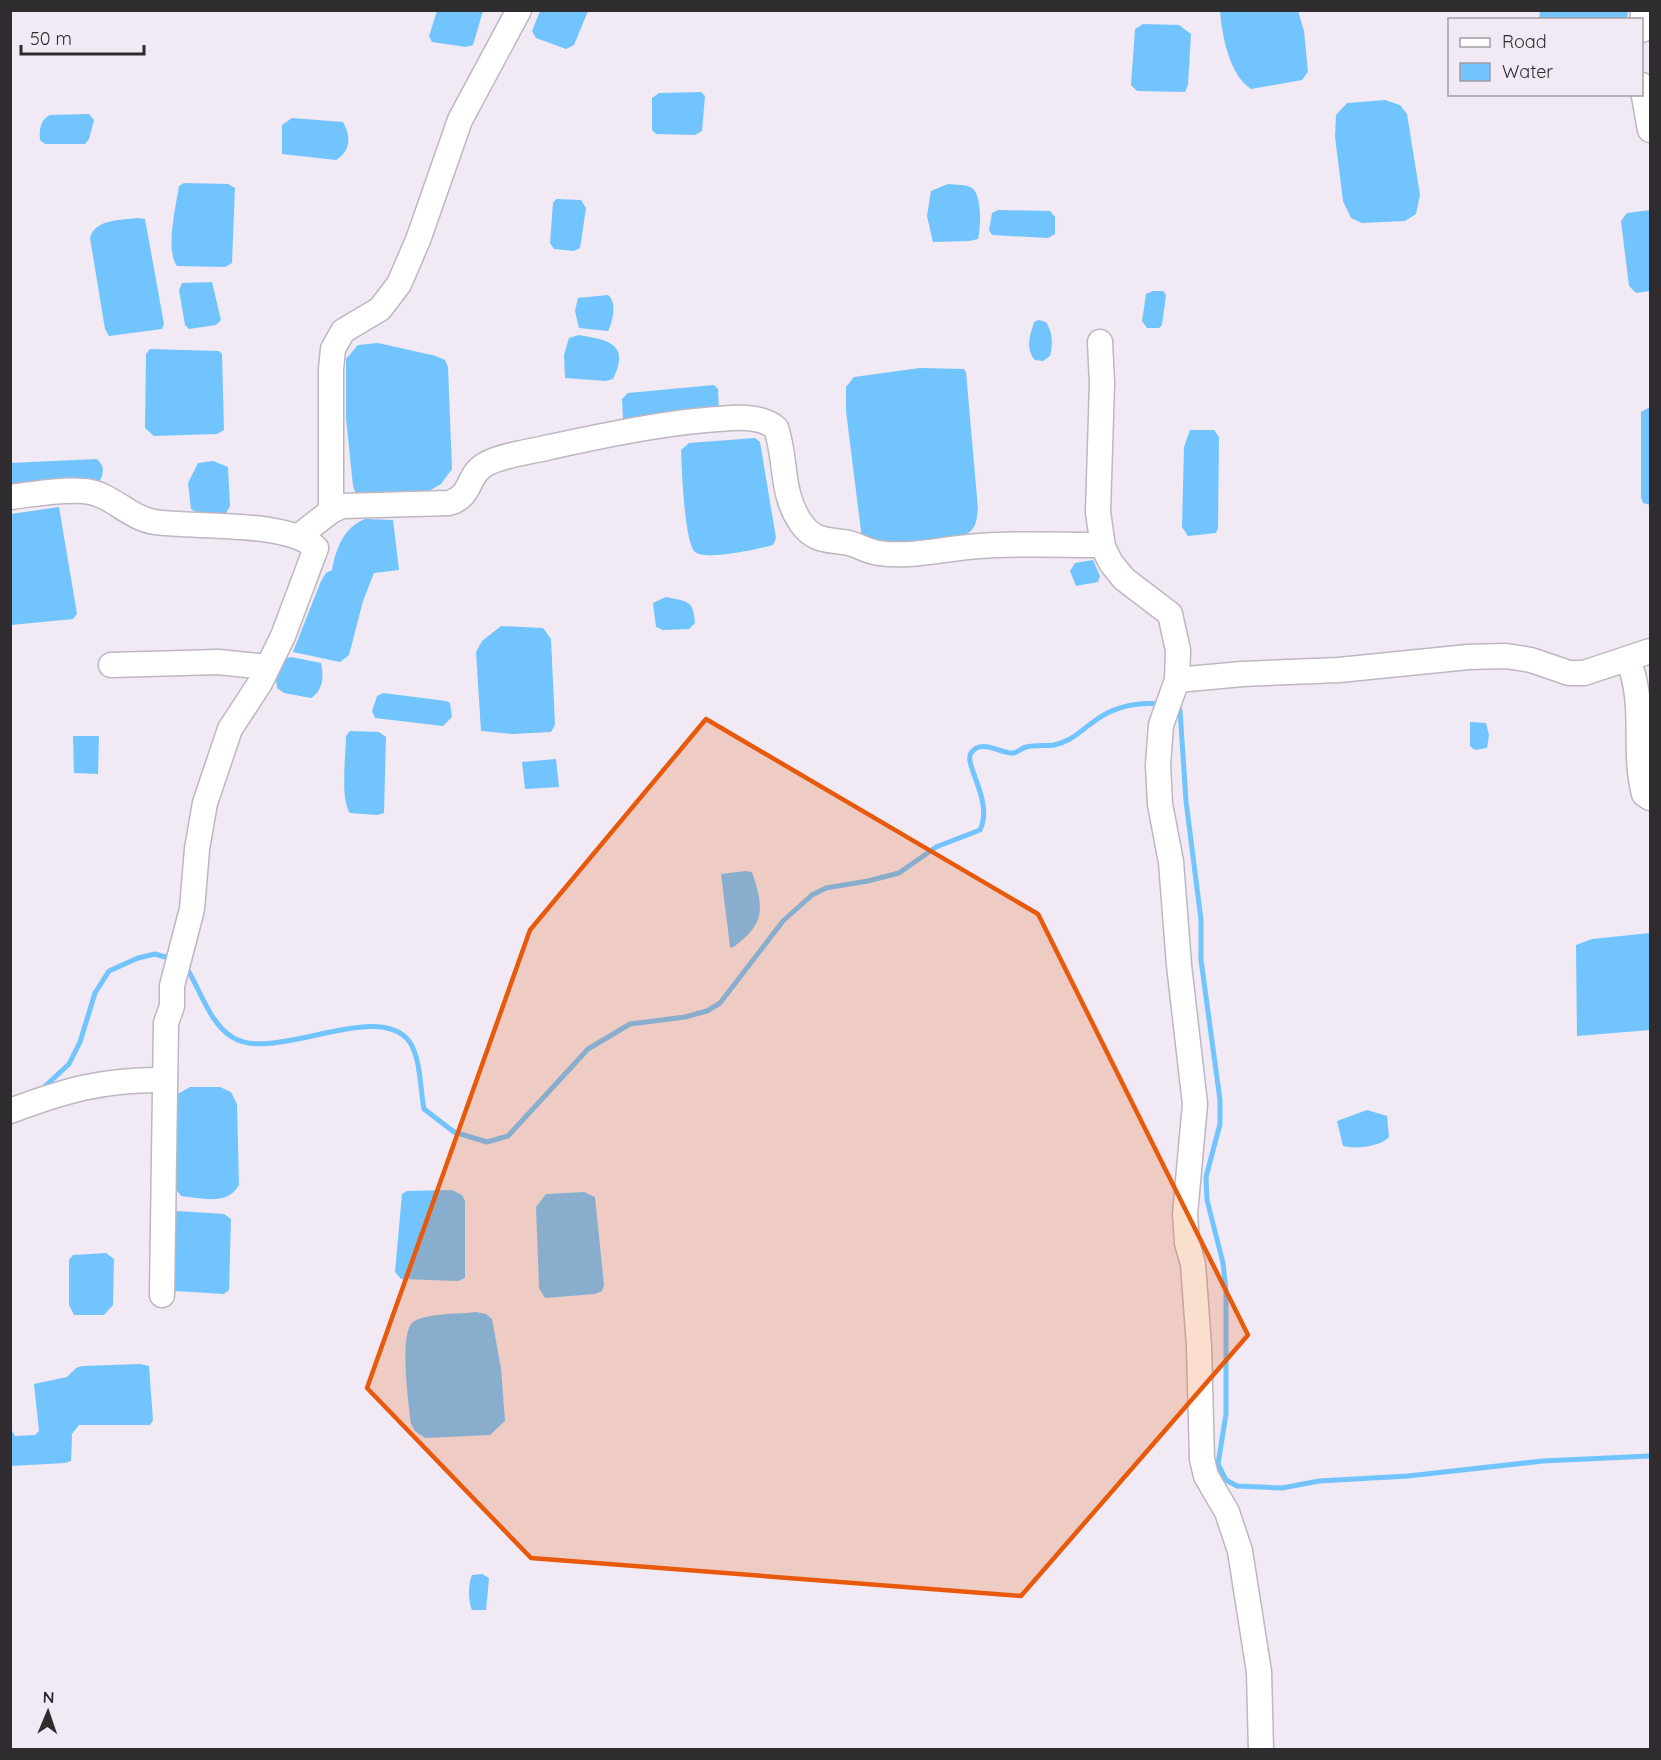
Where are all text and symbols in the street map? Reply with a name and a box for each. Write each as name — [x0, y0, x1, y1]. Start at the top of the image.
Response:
scale bar — [21, 18, 144, 56]
legend — [1448, 18, 1643, 96]
text: 50 m — [30, 27, 72, 50]
text: Road — [1502, 30, 1547, 53]
text: Water — [1502, 60, 1553, 83]
north arrow — [18, 1682, 78, 1742]
text: N — [42, 1687, 55, 1707]

